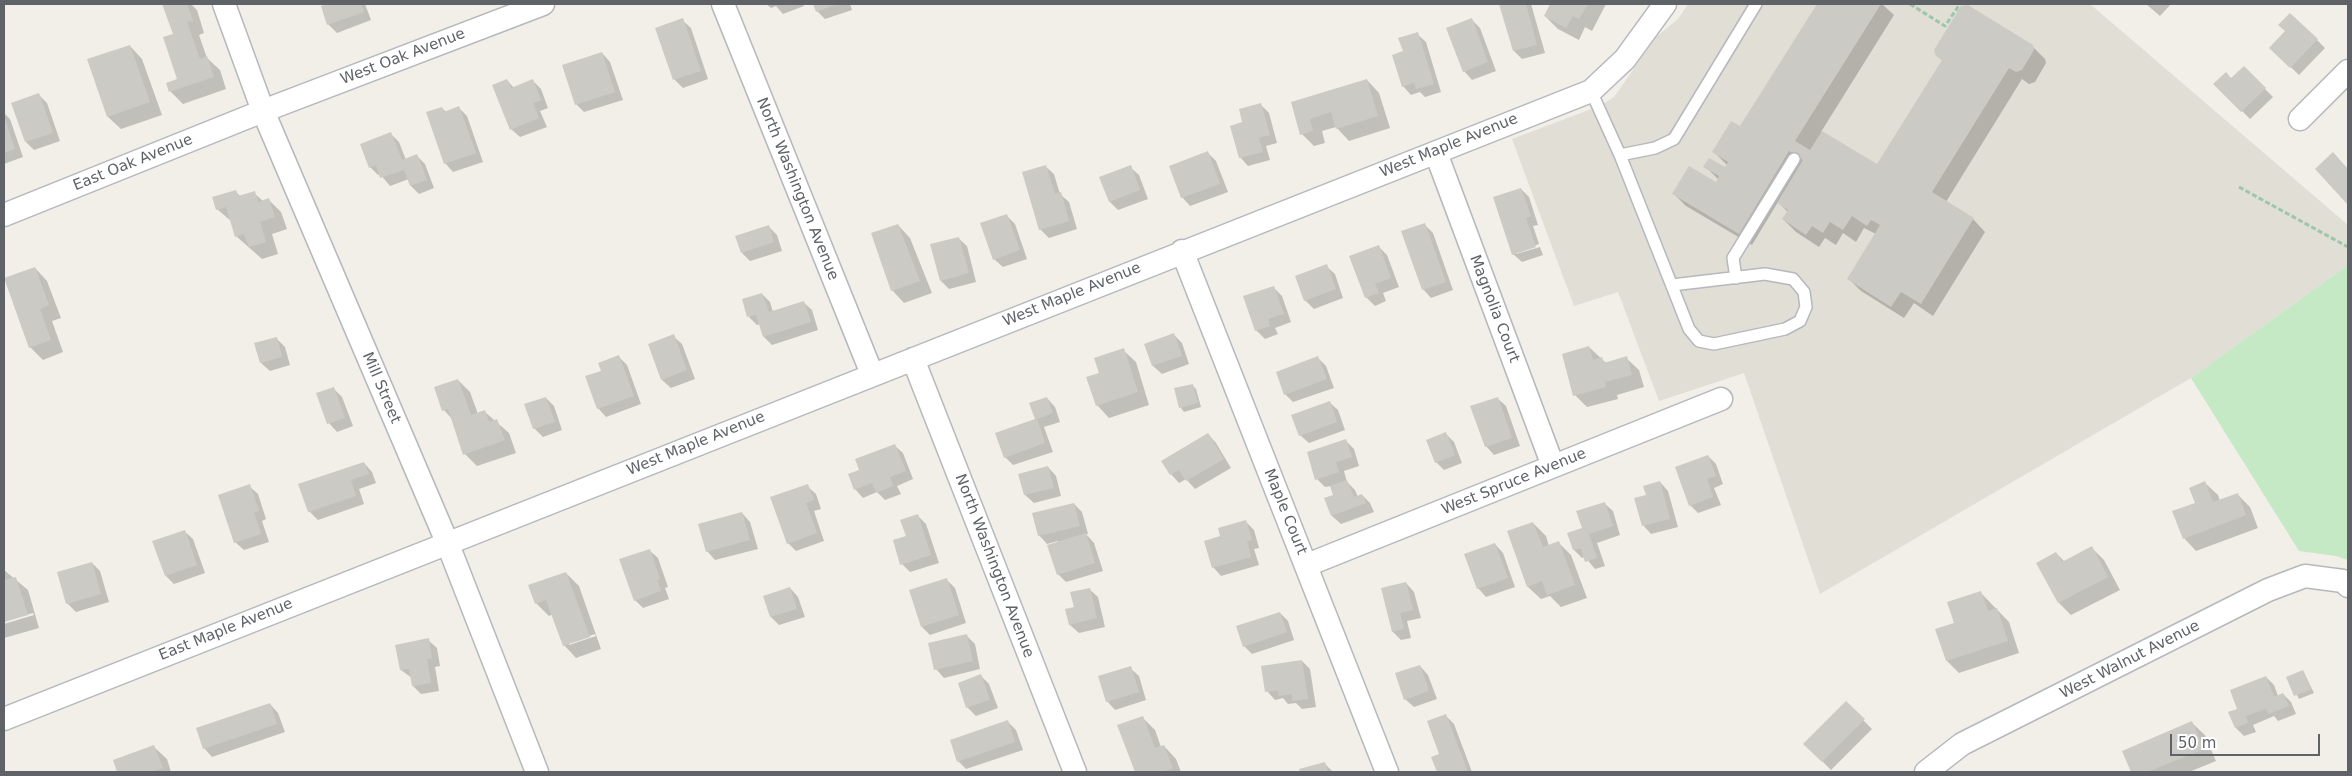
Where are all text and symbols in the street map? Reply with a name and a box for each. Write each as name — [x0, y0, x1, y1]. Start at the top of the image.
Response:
street label: West Oak Avenue — [338, 25, 468, 89]
street label: North Washington Avenue — [752, 95, 842, 283]
street label: West Maple Avenue — [1377, 110, 1521, 182]
street label: East Oak Avenue — [71, 131, 195, 195]
street label: Magnolia Court — [1465, 253, 1523, 365]
street label: West Maple Avenue — [1000, 259, 1144, 331]
street label: Mill Street — [358, 350, 404, 426]
street label: West Maple Avenue — [624, 408, 768, 480]
street label: West Spruce Avenue — [1439, 445, 1589, 519]
street label: Maple Court — [1260, 466, 1310, 558]
street label: North Washington Avenue — [951, 472, 1037, 660]
street label: East Maple Avenue — [156, 595, 296, 665]
street label: West Walnut Avenue — [2057, 617, 2203, 703]
scale bar — [2172, 724, 2322, 756]
text: 50 m — [2178, 734, 2216, 752]

